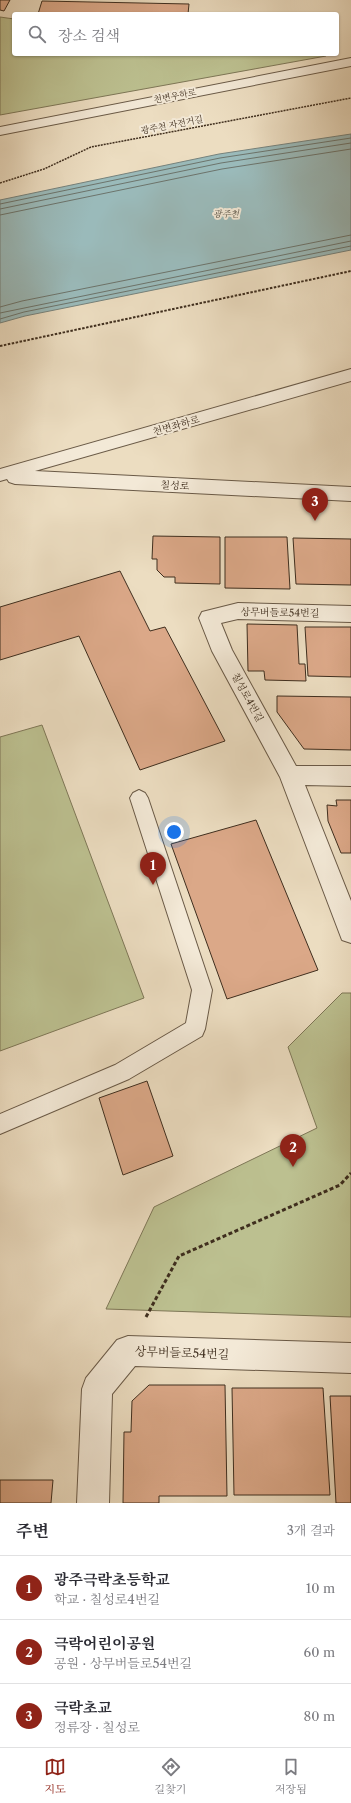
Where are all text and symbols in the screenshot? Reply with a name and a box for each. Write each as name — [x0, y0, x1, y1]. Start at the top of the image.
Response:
search box — [12, 12, 339, 56]
icon: search — [26, 23, 48, 45]
text: 장소 검색 — [58, 26, 120, 45]
street label: 천변우하로 — [153, 86, 198, 105]
street label: 광주천 자전거길 — [140, 113, 204, 136]
water label: 광주천 — [213, 208, 240, 219]
street label: 천변좌하로 — [151, 412, 201, 438]
street label: 칠성로 — [160, 478, 190, 493]
pin: 3 — [302, 488, 328, 521]
street label: 상무버들로54번길 — [240, 605, 320, 620]
street label: 칠성로4번길 — [229, 670, 266, 724]
your location — [164, 822, 184, 842]
pin: 1 — [140, 852, 166, 885]
pin: 2 — [280, 1134, 306, 1167]
street label: 상무버들로54번길 — [134, 1343, 230, 1362]
text: 주변 — [16, 1521, 49, 1541]
text: 3개 결과 — [287, 1522, 335, 1538]
text: 광주극락초등학교 — [54, 1570, 170, 1589]
text: 1 — [26, 1580, 32, 1596]
text: 10 m — [306, 1580, 335, 1596]
text: 학교 · 칠성로4번길 — [54, 1591, 160, 1607]
text: 극락어린이공원 — [54, 1634, 155, 1653]
text: 2 — [25, 1644, 33, 1660]
text: 60 m — [304, 1644, 335, 1660]
text: 공원 · 상무버들로54번길 — [54, 1655, 192, 1671]
text: 극락초교 — [54, 1698, 112, 1717]
text: 3 — [25, 1708, 33, 1724]
text: 80 m — [303, 1708, 335, 1724]
text: 정류장 · 칠성로 — [54, 1719, 140, 1735]
tab: 지도 — [44, 1756, 66, 1796]
tab: 길찾기 — [155, 1756, 187, 1796]
tab: 저장됨 — [275, 1756, 307, 1796]

